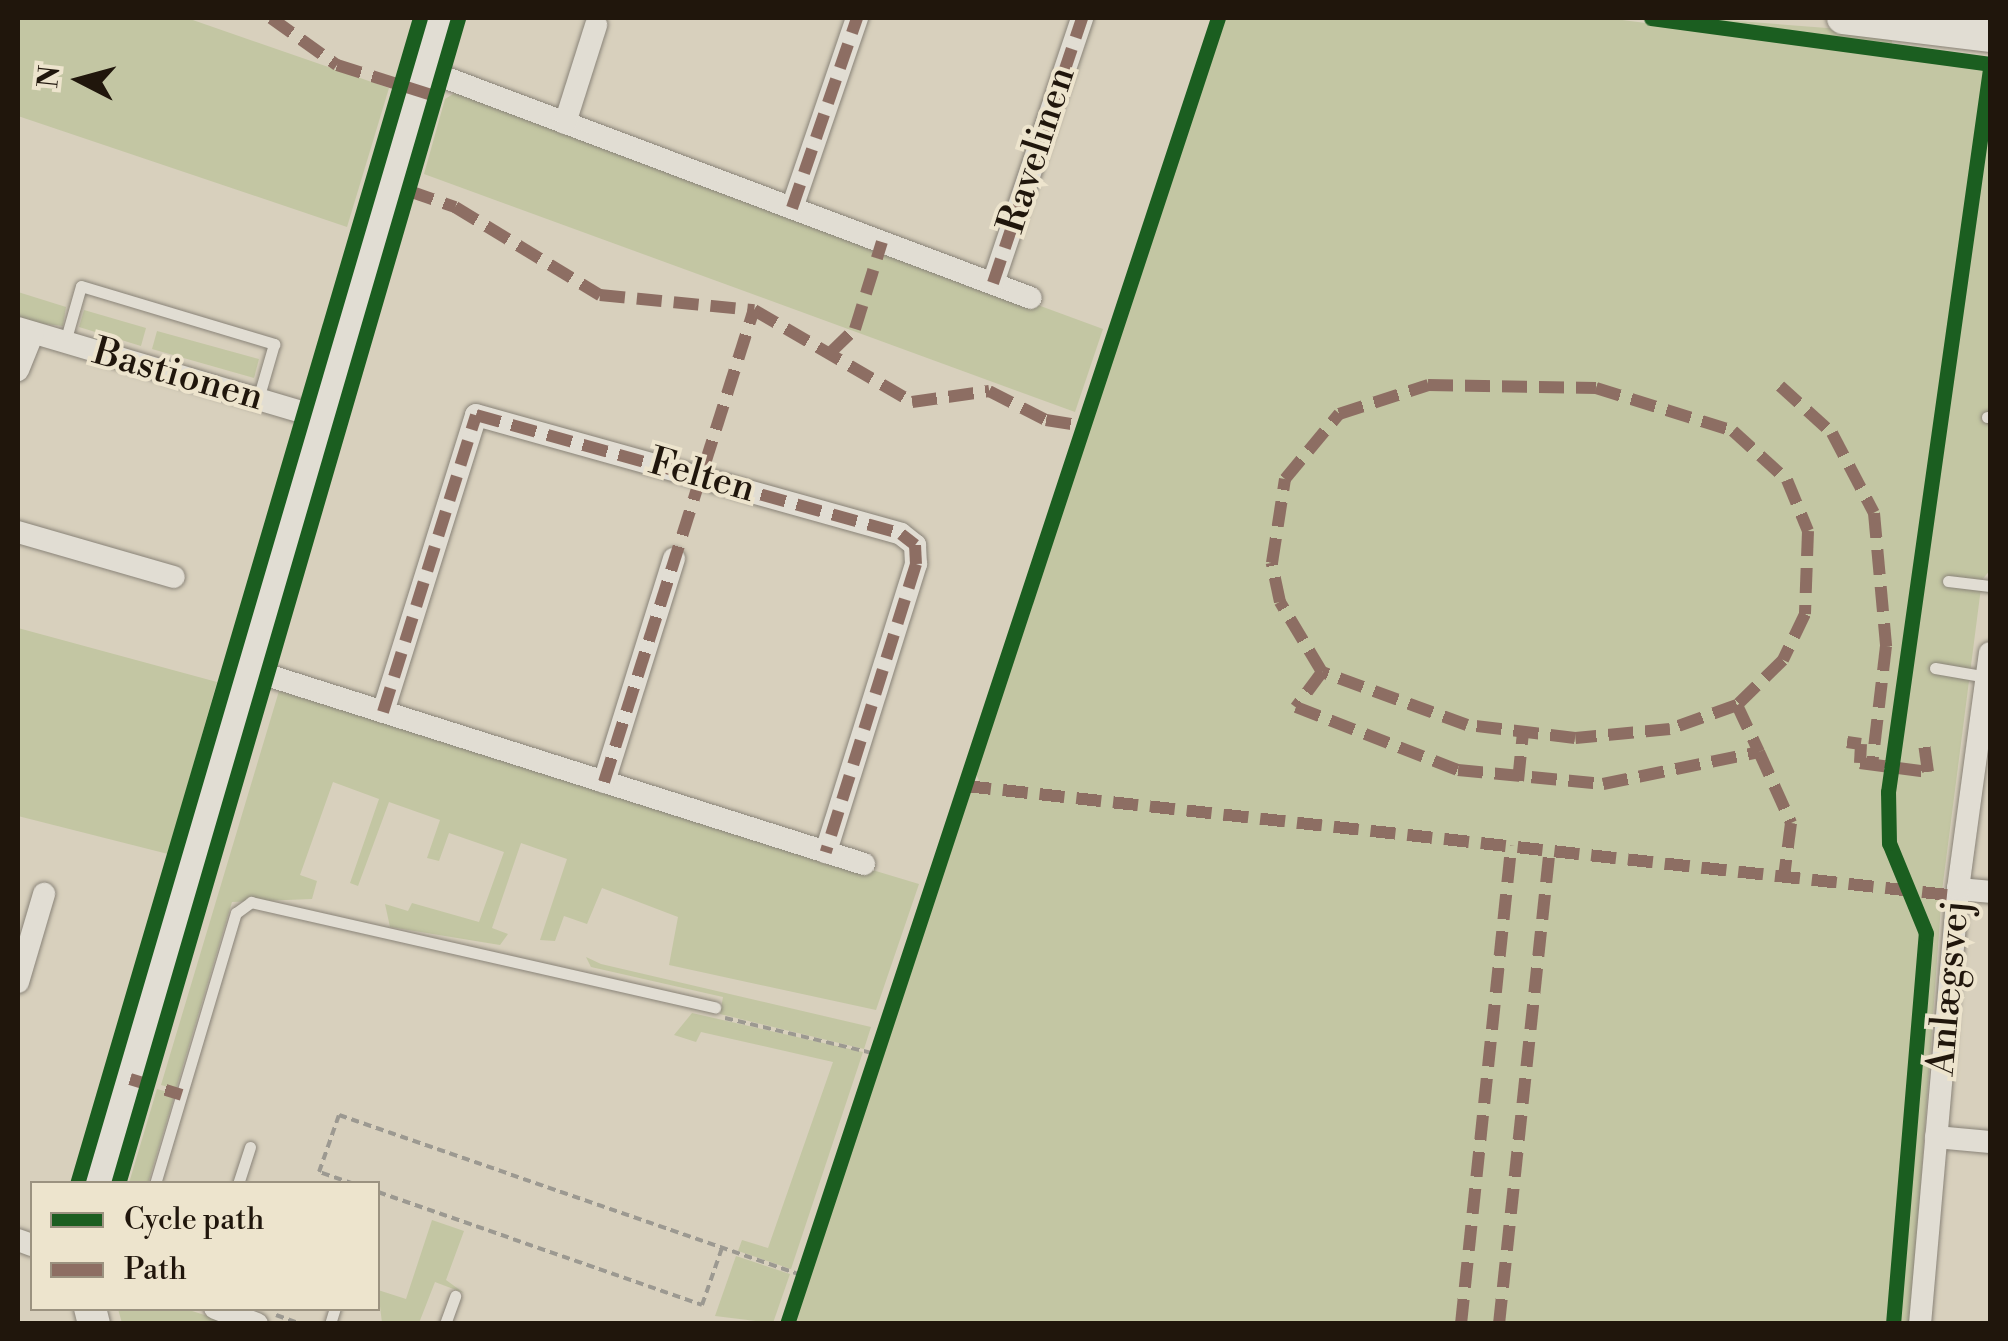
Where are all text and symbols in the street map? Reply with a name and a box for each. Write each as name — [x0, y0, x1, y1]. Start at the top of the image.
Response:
north arrow — [30, 30, 130, 130]
street label: Ravelinen — [989, 61, 1085, 239]
text: N — [31, 64, 68, 90]
street label: Bastionen — [88, 329, 268, 421]
street label: Felten — [644, 439, 760, 513]
street label: Anlægsvej — [1919, 898, 1979, 1078]
legend — [30, 1181, 380, 1311]
text: Cycle path — [124, 1201, 264, 1239]
text: Path — [124, 1251, 187, 1289]

